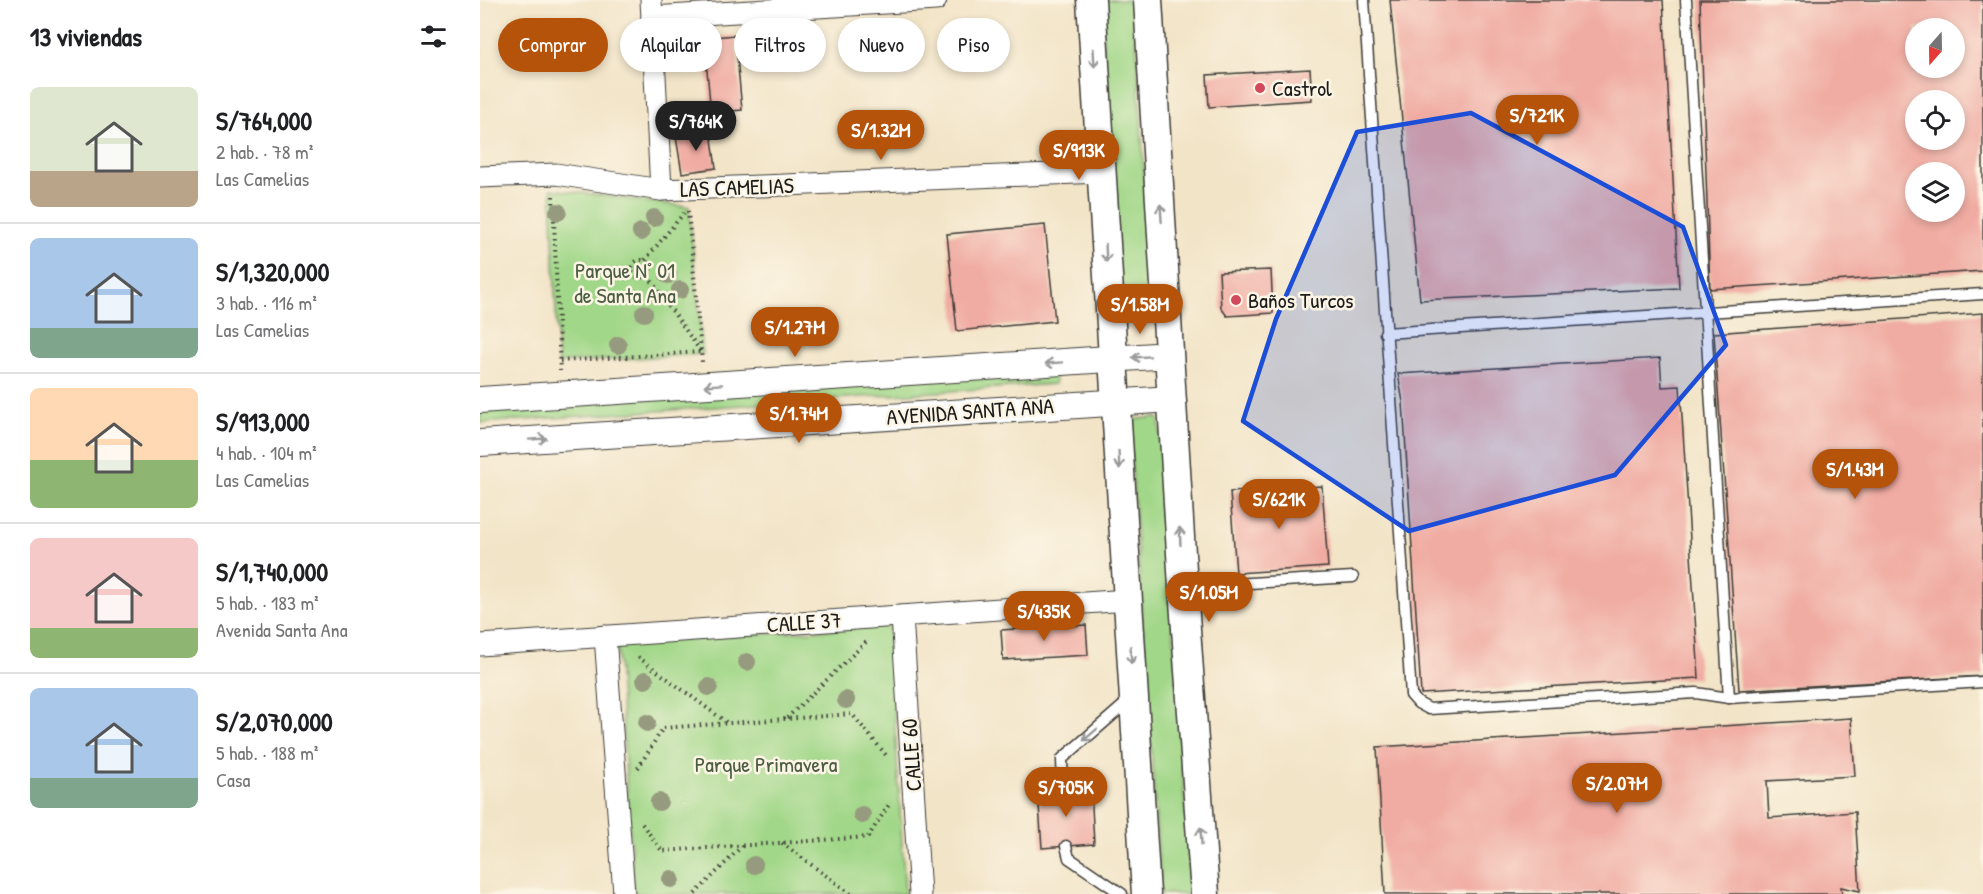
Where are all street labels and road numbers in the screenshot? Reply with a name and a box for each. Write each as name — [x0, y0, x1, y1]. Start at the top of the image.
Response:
street label: LAS CAMELIAS — [680, 170, 794, 204]
street label: AVENIDA SANTA ANA — [885, 390, 1055, 432]
street label: CALLE 37 — [766, 604, 842, 640]
street label: CALLE 60 — [893, 718, 928, 792]

